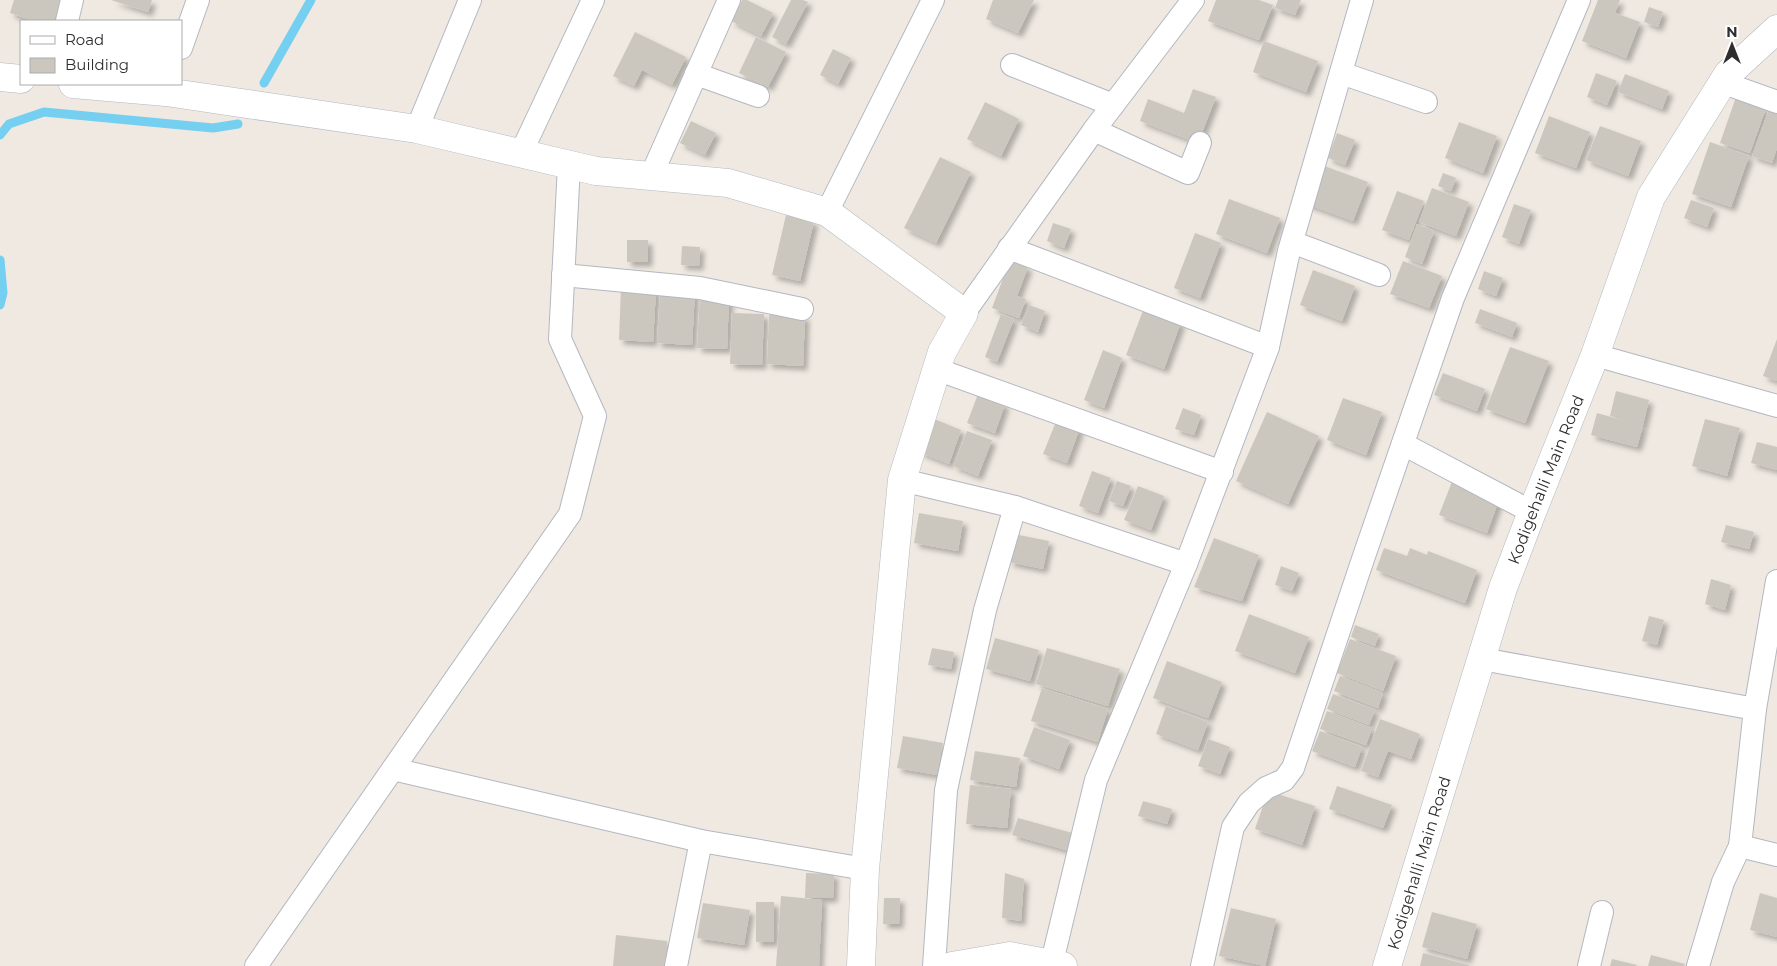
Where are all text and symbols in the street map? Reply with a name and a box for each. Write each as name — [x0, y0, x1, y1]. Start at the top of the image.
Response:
legend — [20, 20, 182, 85]
north arrow — [1707, 20, 1757, 70]
text: N — [1726, 23, 1738, 41]
text: Road — [65, 30, 104, 49]
text: Building — [65, 55, 129, 74]
street label: Kodigehalli Main Road — [1504, 392, 1588, 567]
street label: Kodigehalli Main Road — [1384, 774, 1455, 952]

